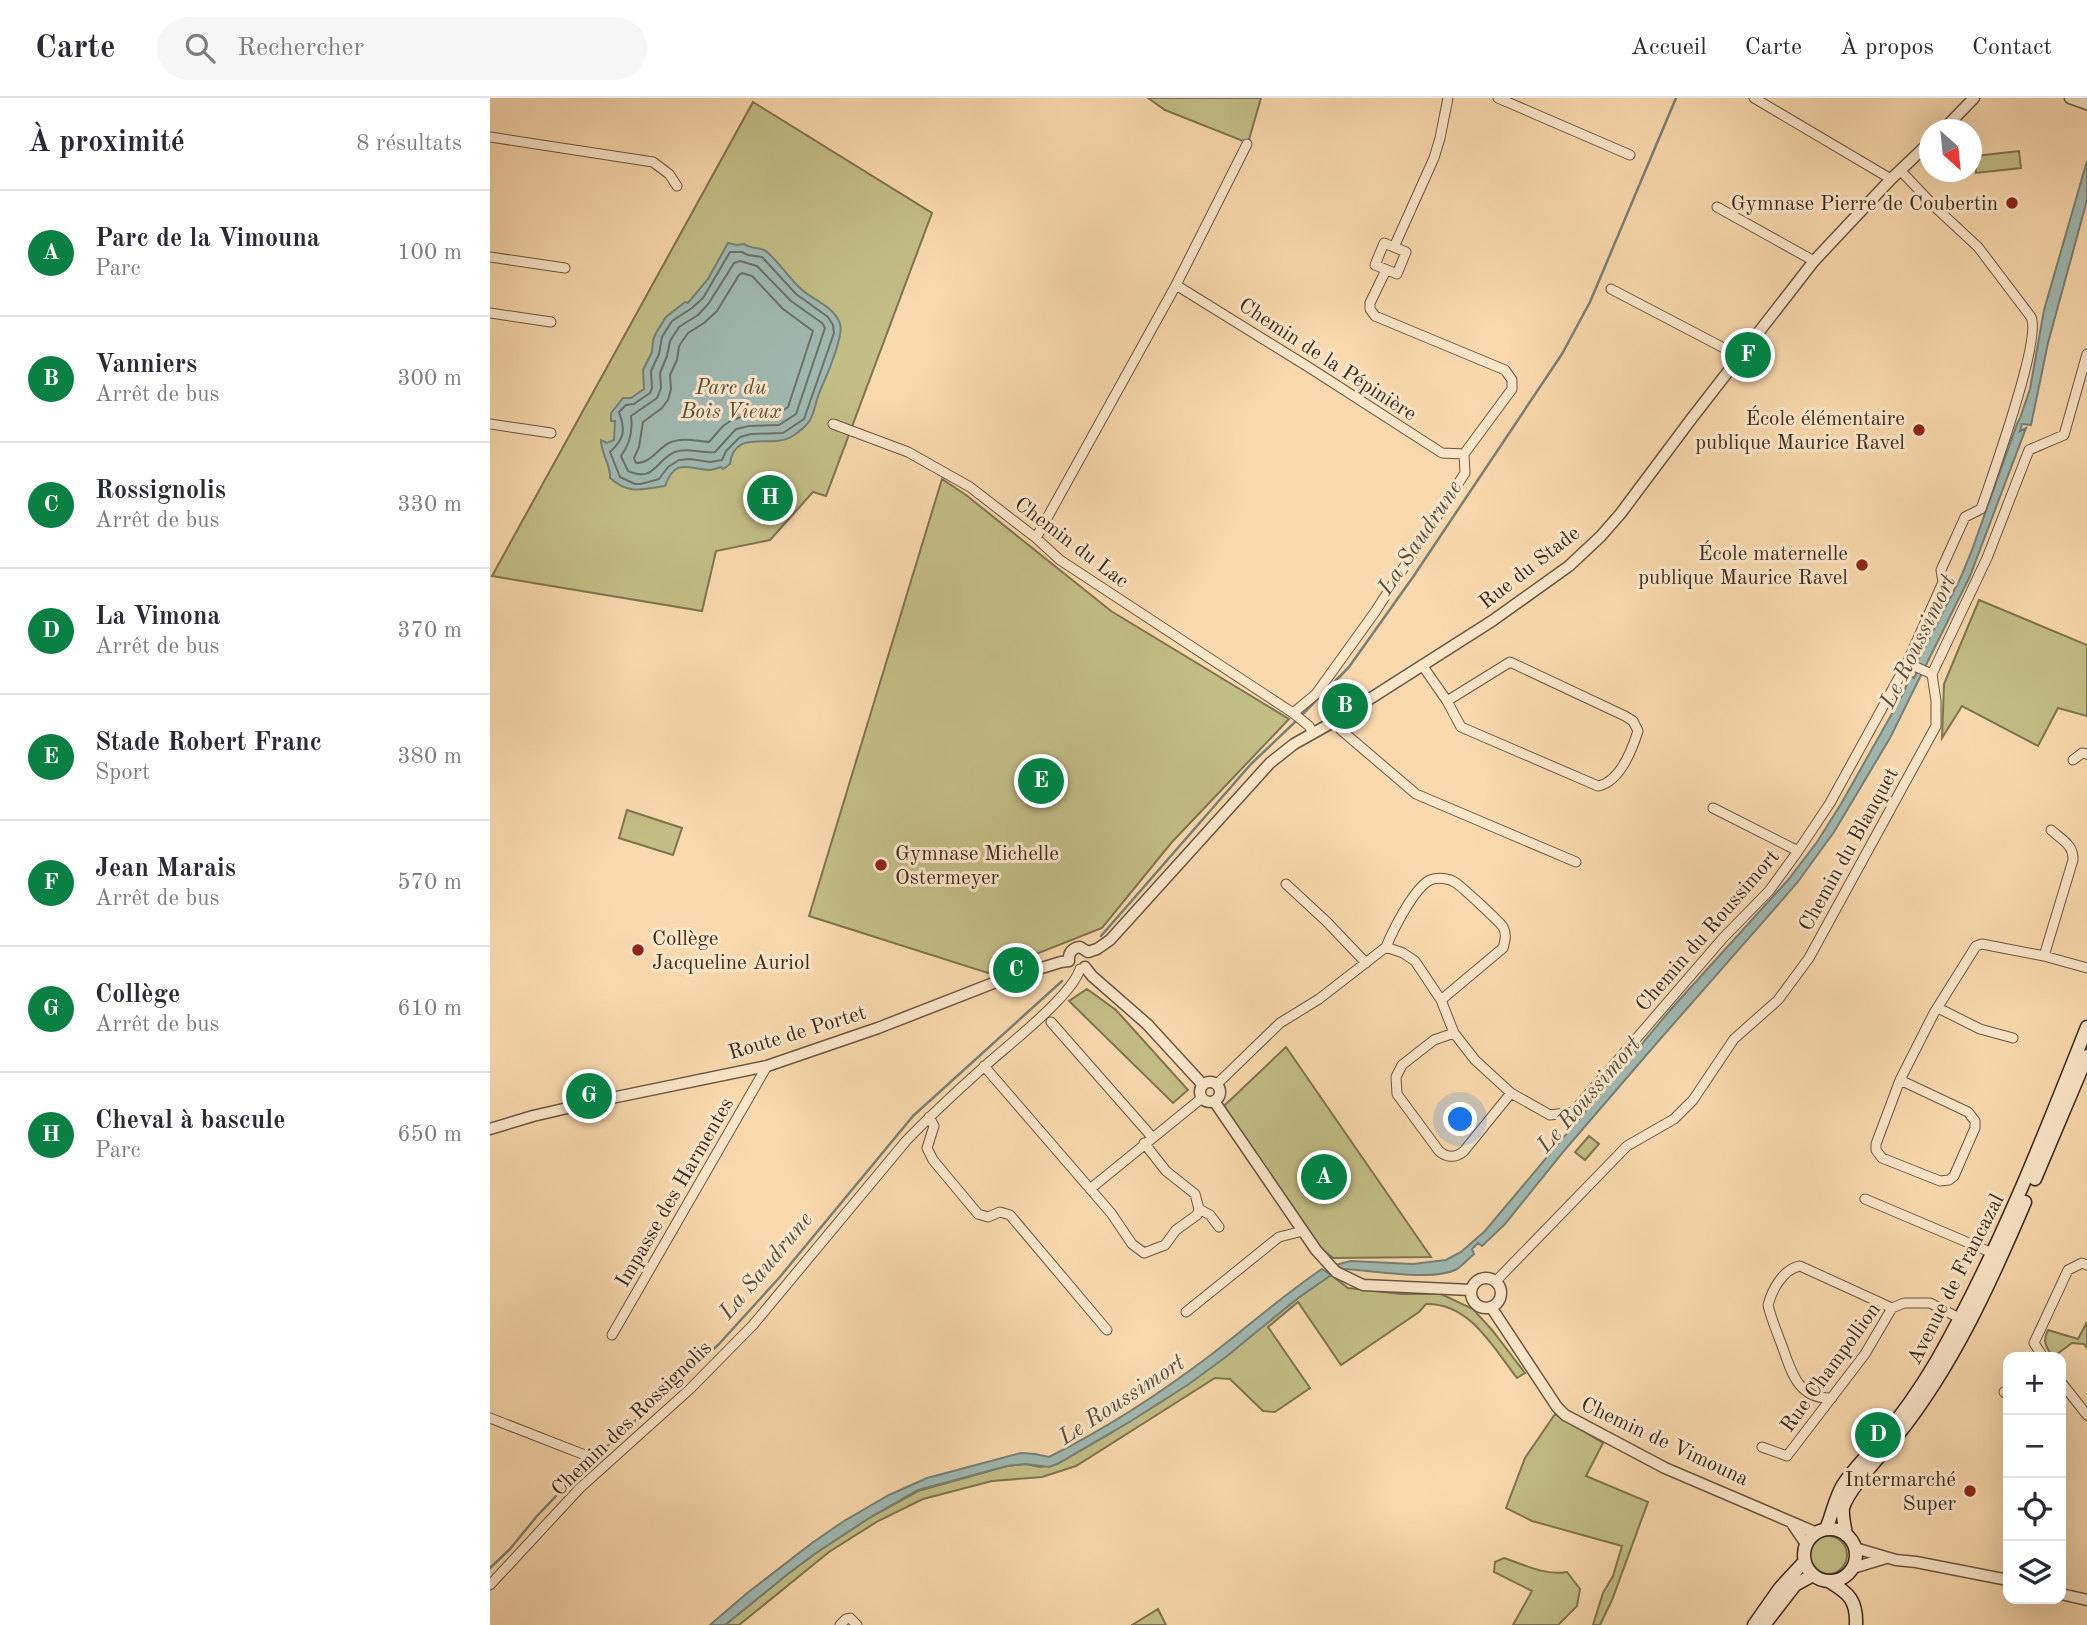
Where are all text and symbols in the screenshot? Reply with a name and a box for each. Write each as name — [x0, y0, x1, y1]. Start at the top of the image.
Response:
search box — [157, 17, 647, 80]
icon: search — [181, 29, 219, 67]
text: Carte — [35, 32, 115, 65]
text: Rechercher — [237, 35, 364, 61]
text: Accueil — [1631, 36, 1707, 60]
text: Carte — [1745, 36, 1802, 60]
text: À propos — [1840, 36, 1934, 60]
text: Contact — [1972, 36, 2052, 60]
north arrow — [1919, 119, 1982, 182]
text: À proximité — [28, 128, 185, 158]
text: 8 résultats — [356, 132, 462, 155]
place label: Gymnase Pierre de Coubertin — [1731, 194, 1998, 215]
marker: Gymnase Pierre de Coubertin — [2004, 195, 2020, 211]
text: Parc de la Vimouna — [95, 226, 320, 252]
text: A — [42, 241, 60, 264]
text: 100 m — [397, 241, 462, 264]
text: Parc — [95, 257, 140, 280]
street label: Chemin de la Pépinière — [1234, 295, 1420, 426]
pin: F — [1725, 329, 1771, 381]
text: Vanniers — [95, 352, 197, 378]
text: B — [43, 367, 59, 390]
text: 300 m — [397, 367, 462, 390]
park label: Parc du Bois Vieux — [680, 378, 781, 423]
text: Arrêt de bus — [95, 383, 220, 406]
place label: École élémentaire publique Maurice Ravel — [1695, 405, 1905, 454]
marker: École élémentaire publique Maurice Ravel — [1911, 422, 1927, 438]
pin: H — [747, 472, 793, 524]
water label: La Saudrune — [1373, 477, 1467, 600]
text: Rossignolis — [95, 478, 226, 504]
text: C — [43, 493, 59, 516]
text: 330 m — [397, 493, 462, 516]
street label: Chemin du Lac — [1010, 494, 1132, 593]
text: Arrêt de bus — [95, 509, 220, 532]
street label: Rue du Stade — [1476, 523, 1584, 614]
place label: École maternelle publique Maurice Ravel — [1638, 540, 1848, 589]
marker: École maternelle publique Maurice Ravel — [1854, 557, 1870, 573]
water label: Le Roussimort — [1876, 571, 1961, 713]
text: La Vimona — [95, 604, 221, 630]
text: D — [42, 619, 60, 642]
text: 370 m — [397, 619, 462, 642]
text: Arrêt de bus — [95, 635, 220, 658]
pin: B — [1322, 680, 1368, 732]
text: Stade Robert Franc — [95, 730, 322, 756]
text: E — [43, 745, 59, 768]
text: 380 m — [397, 745, 462, 768]
pin: E — [1018, 755, 1064, 807]
text: Sport — [95, 761, 150, 784]
street label: Chemin du Blanquet — [1796, 764, 1903, 935]
place label: Gymnase Michelle Ostermeyer — [895, 844, 1059, 889]
street label: Chemin du Roussimort — [1633, 846, 1784, 1016]
text: Jean Marais — [95, 856, 236, 882]
marker: Gymnase Michelle Ostermeyer — [873, 857, 889, 873]
text: F — [43, 871, 59, 894]
text: 570 m — [397, 871, 462, 894]
text: Arrêt de bus — [95, 887, 220, 910]
place label: Collège Jacqueline Auriol — [652, 929, 810, 974]
marker: Collège Jacqueline Auriol — [630, 942, 646, 958]
pin: C — [993, 944, 1039, 996]
text: Collège — [95, 982, 180, 1008]
text: G — [43, 997, 59, 1020]
text: 610 m — [397, 997, 462, 1020]
street label: Route de Portet — [726, 1003, 869, 1064]
text: Arrêt de bus — [95, 1013, 220, 1036]
water label: Le Roussimort — [1532, 1032, 1646, 1158]
pin: G — [566, 1070, 612, 1122]
street label: Impasse des Harmentes — [612, 1094, 738, 1291]
your location — [1443, 1102, 1477, 1136]
text: Cheval à bascule — [95, 1108, 286, 1134]
text: H — [42, 1123, 60, 1146]
text: 650 m — [397, 1123, 462, 1146]
text: Parc — [95, 1139, 140, 1162]
pin: A — [1301, 1151, 1347, 1203]
street label: Avenue de Francazal — [1904, 1191, 2009, 1368]
water label: La Saudrune — [714, 1208, 817, 1325]
street label: Rue Champollion — [1777, 1299, 1885, 1437]
street label: Chemin des Rossignolis — [548, 1337, 716, 1501]
water label: Le Roussimort — [1054, 1351, 1190, 1450]
map controls — [2003, 1352, 2066, 1604]
button: + — [2003, 1352, 2066, 1415]
street label: Chemin de Vimouna — [1577, 1394, 1751, 1490]
pin: D — [1855, 1409, 1901, 1461]
button: − — [2003, 1415, 2066, 1478]
place label: Intermarché Super — [1845, 1470, 1956, 1515]
button: locate — [2003, 1478, 2066, 1541]
marker: Intermarché Super — [1962, 1483, 1978, 1499]
button: layers — [2003, 1541, 2066, 1604]

